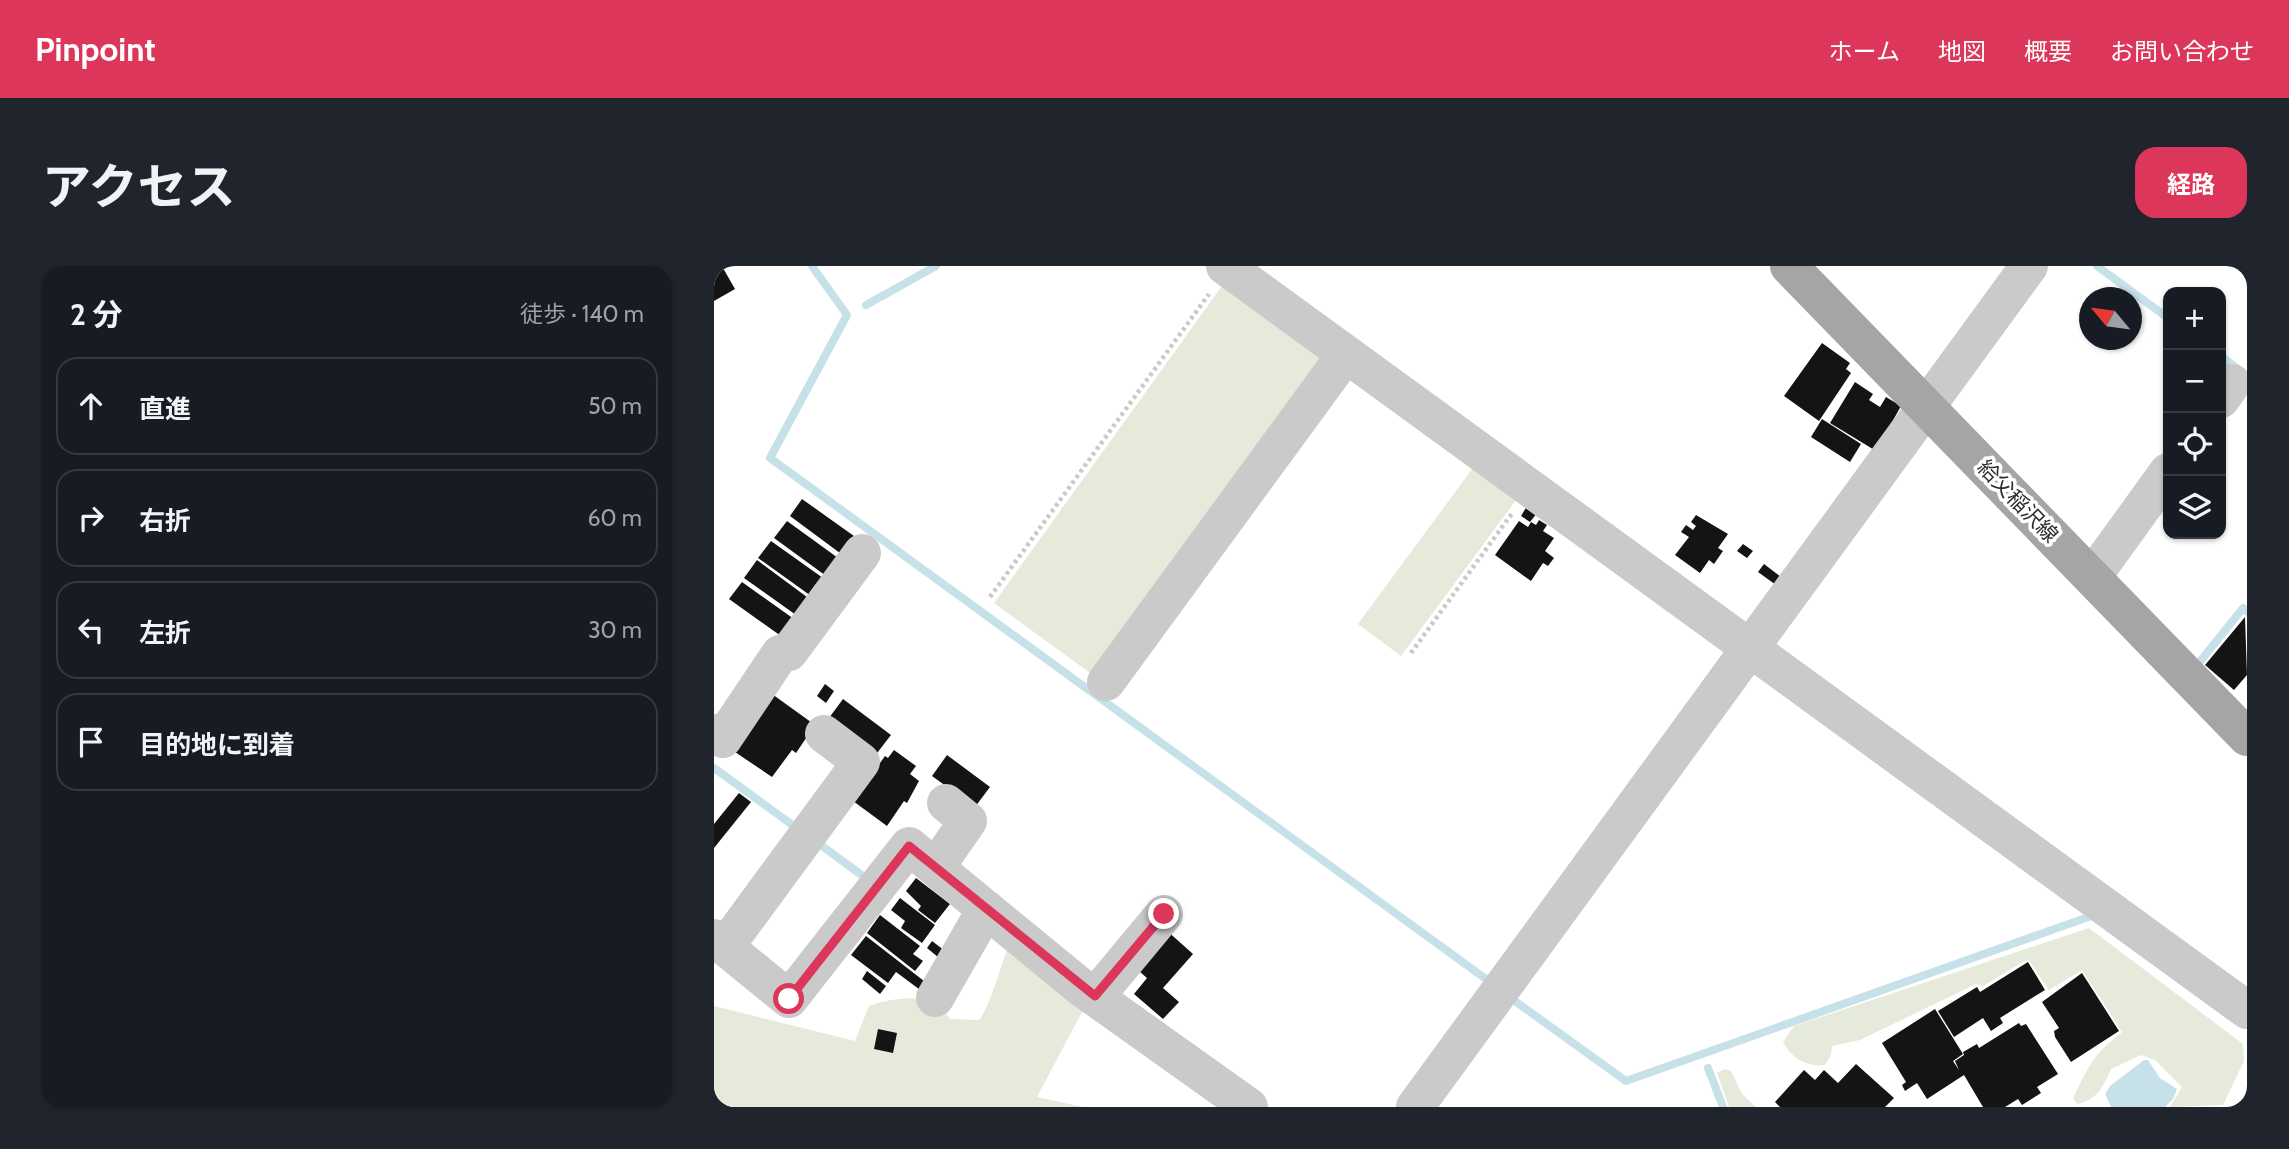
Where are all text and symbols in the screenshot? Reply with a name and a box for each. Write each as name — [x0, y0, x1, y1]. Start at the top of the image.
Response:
text: Pinpoint — [35, 29, 156, 69]
text: ホーム — [1829, 37, 1900, 66]
text: 地図 — [1938, 37, 1986, 66]
text: 概要 — [2024, 37, 2072, 66]
text: お問い合わせ — [2110, 37, 2254, 66]
button: 経路 — [2135, 147, 2247, 218]
text: アクセス — [42, 157, 236, 216]
north arrow — [2079, 287, 2142, 350]
map controls — [2163, 287, 2226, 539]
button: + — [2163, 287, 2226, 350]
text: 2 分 — [70, 296, 123, 333]
text: 徒歩 · 140 m — [520, 300, 644, 328]
button: − — [2163, 350, 2226, 413]
icon: ahead — [72, 387, 110, 425]
text: 50 m — [588, 392, 642, 420]
text: 直進 — [139, 393, 191, 425]
button: locate — [2163, 413, 2226, 476]
street label: 給父稲沢線 — [1973, 455, 2063, 547]
button: layers — [2163, 476, 2226, 539]
icon: right — [72, 499, 110, 537]
text: 60 m — [588, 504, 642, 532]
text: 右折 — [139, 505, 191, 537]
icon: left — [72, 611, 110, 649]
text: 30 m — [588, 616, 642, 644]
text: 左折 — [139, 617, 191, 649]
icon: arrive — [72, 723, 110, 761]
text: 目的地に到着 — [139, 729, 295, 761]
route end — [1148, 898, 1179, 929]
route start — [773, 983, 804, 1014]

